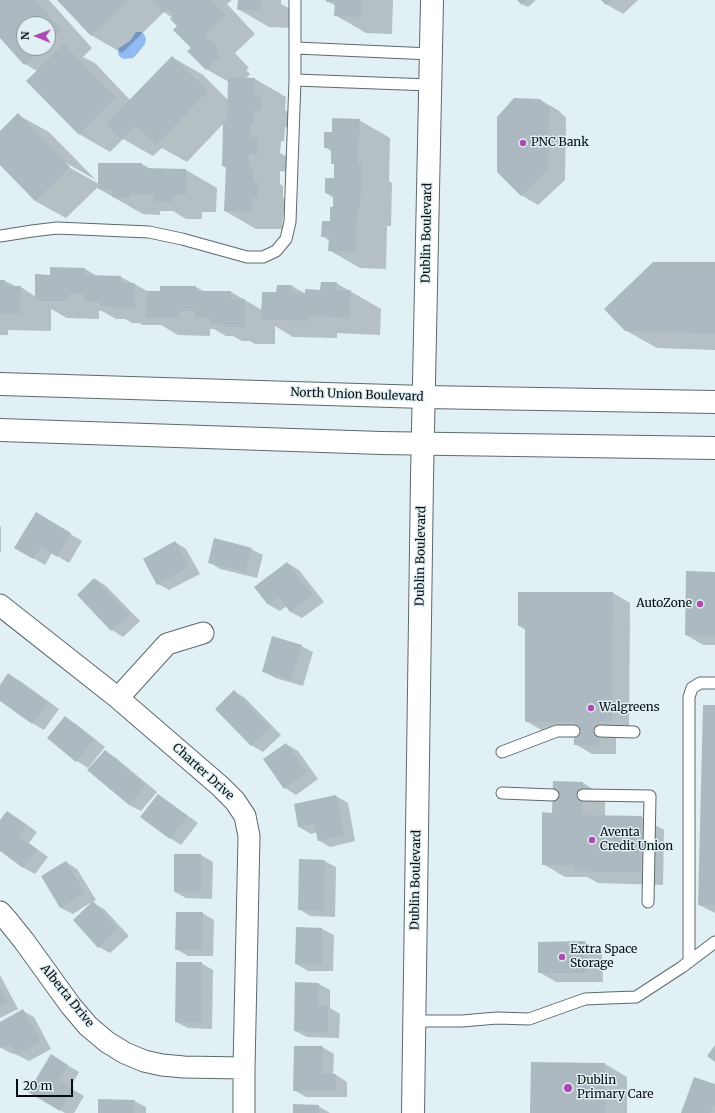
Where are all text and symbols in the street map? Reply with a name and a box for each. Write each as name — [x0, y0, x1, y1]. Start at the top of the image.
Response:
north arrow — [16, 16, 56, 56]
text: N — [18, 31, 32, 40]
place label: PNC Bank — [531, 136, 589, 150]
marker: PNC Bank — [518, 138, 528, 148]
street label: Dublin Boulevard — [419, 183, 435, 283]
street label: North Union Boulevard — [290, 385, 424, 405]
street label: Dublin Boulevard — [413, 506, 429, 606]
place label: AutoZone — [636, 597, 692, 611]
marker: AutoZone — [695, 599, 705, 609]
place label: Walgreens — [599, 701, 660, 715]
marker: Walgreens — [586, 703, 596, 713]
street label: Charter Drive — [169, 741, 237, 803]
place label: Aventa Credit Union — [600, 826, 673, 854]
street label: Dublin Boulevard — [408, 830, 424, 930]
marker: Aventa Credit Union — [587, 835, 597, 845]
place label: Extra Space Storage — [570, 943, 637, 971]
marker: Extra Space Storage — [557, 952, 567, 962]
street label: Alberta Drive — [37, 962, 97, 1030]
scale bar — [18, 1071, 75, 1097]
place label: Dublin Primary Care — [577, 1074, 653, 1102]
text: 20 m — [23, 1078, 52, 1093]
marker: Dublin Primary Care — [562, 1082, 574, 1094]

